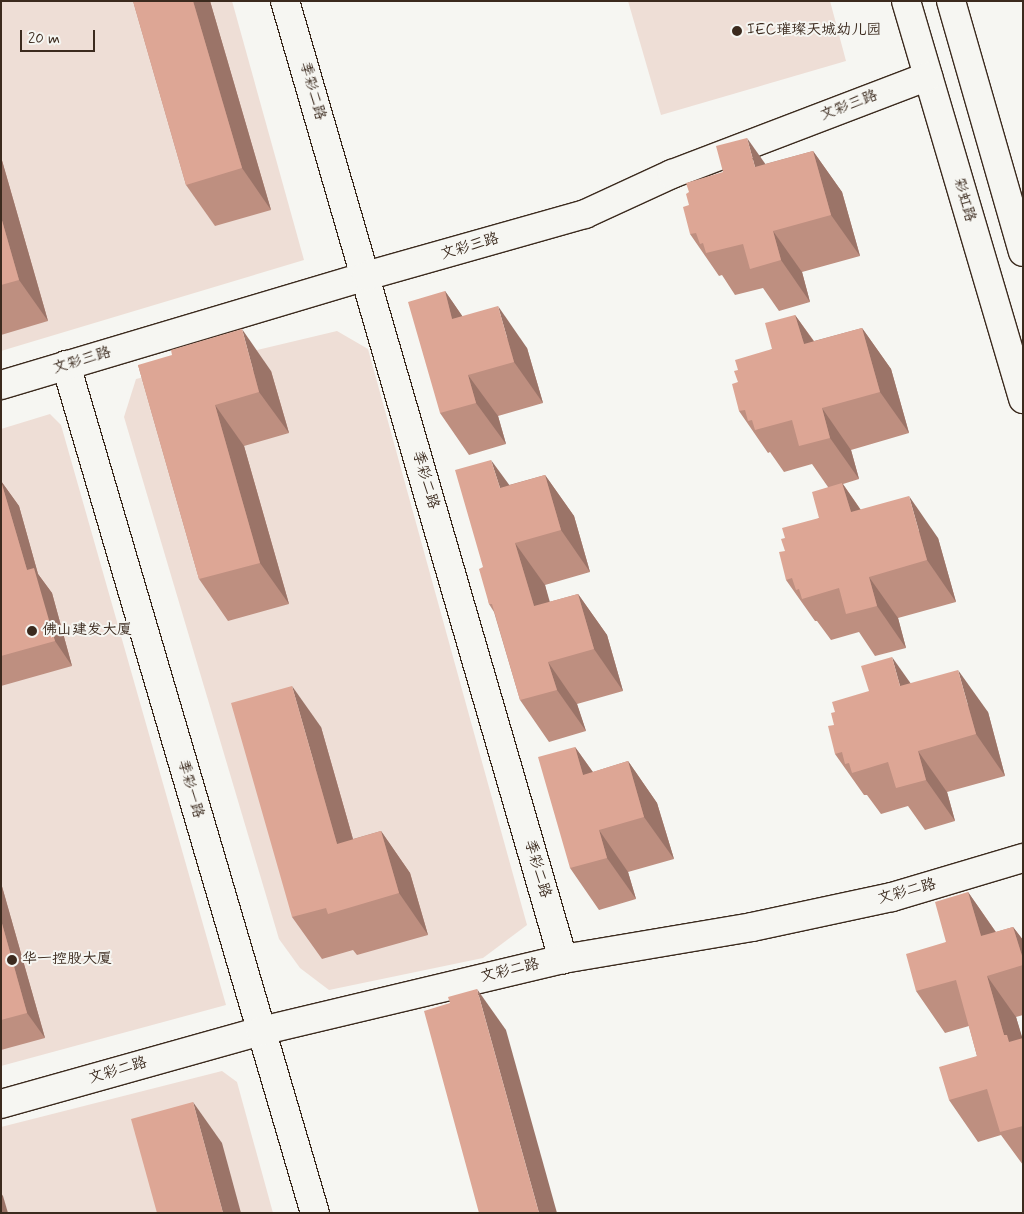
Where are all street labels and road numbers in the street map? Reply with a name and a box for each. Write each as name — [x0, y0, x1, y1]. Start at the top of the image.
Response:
street label: 季彩二路 — [295, 60, 329, 122]
street label: 文彩三路 — [818, 87, 880, 125]
street label: 彩虹路 — [949, 176, 979, 224]
street label: 文彩三路 — [439, 230, 501, 264]
street label: 文彩三路 — [51, 344, 113, 378]
street label: 季彩二路 — [408, 449, 442, 511]
street label: 季彩一路 — [173, 758, 207, 820]
street label: 季彩二路 — [520, 838, 554, 900]
street label: 文彩二路 — [876, 876, 938, 908]
street label: 文彩二路 — [479, 955, 541, 987]
street label: 文彩二路 — [87, 1054, 149, 1088]

